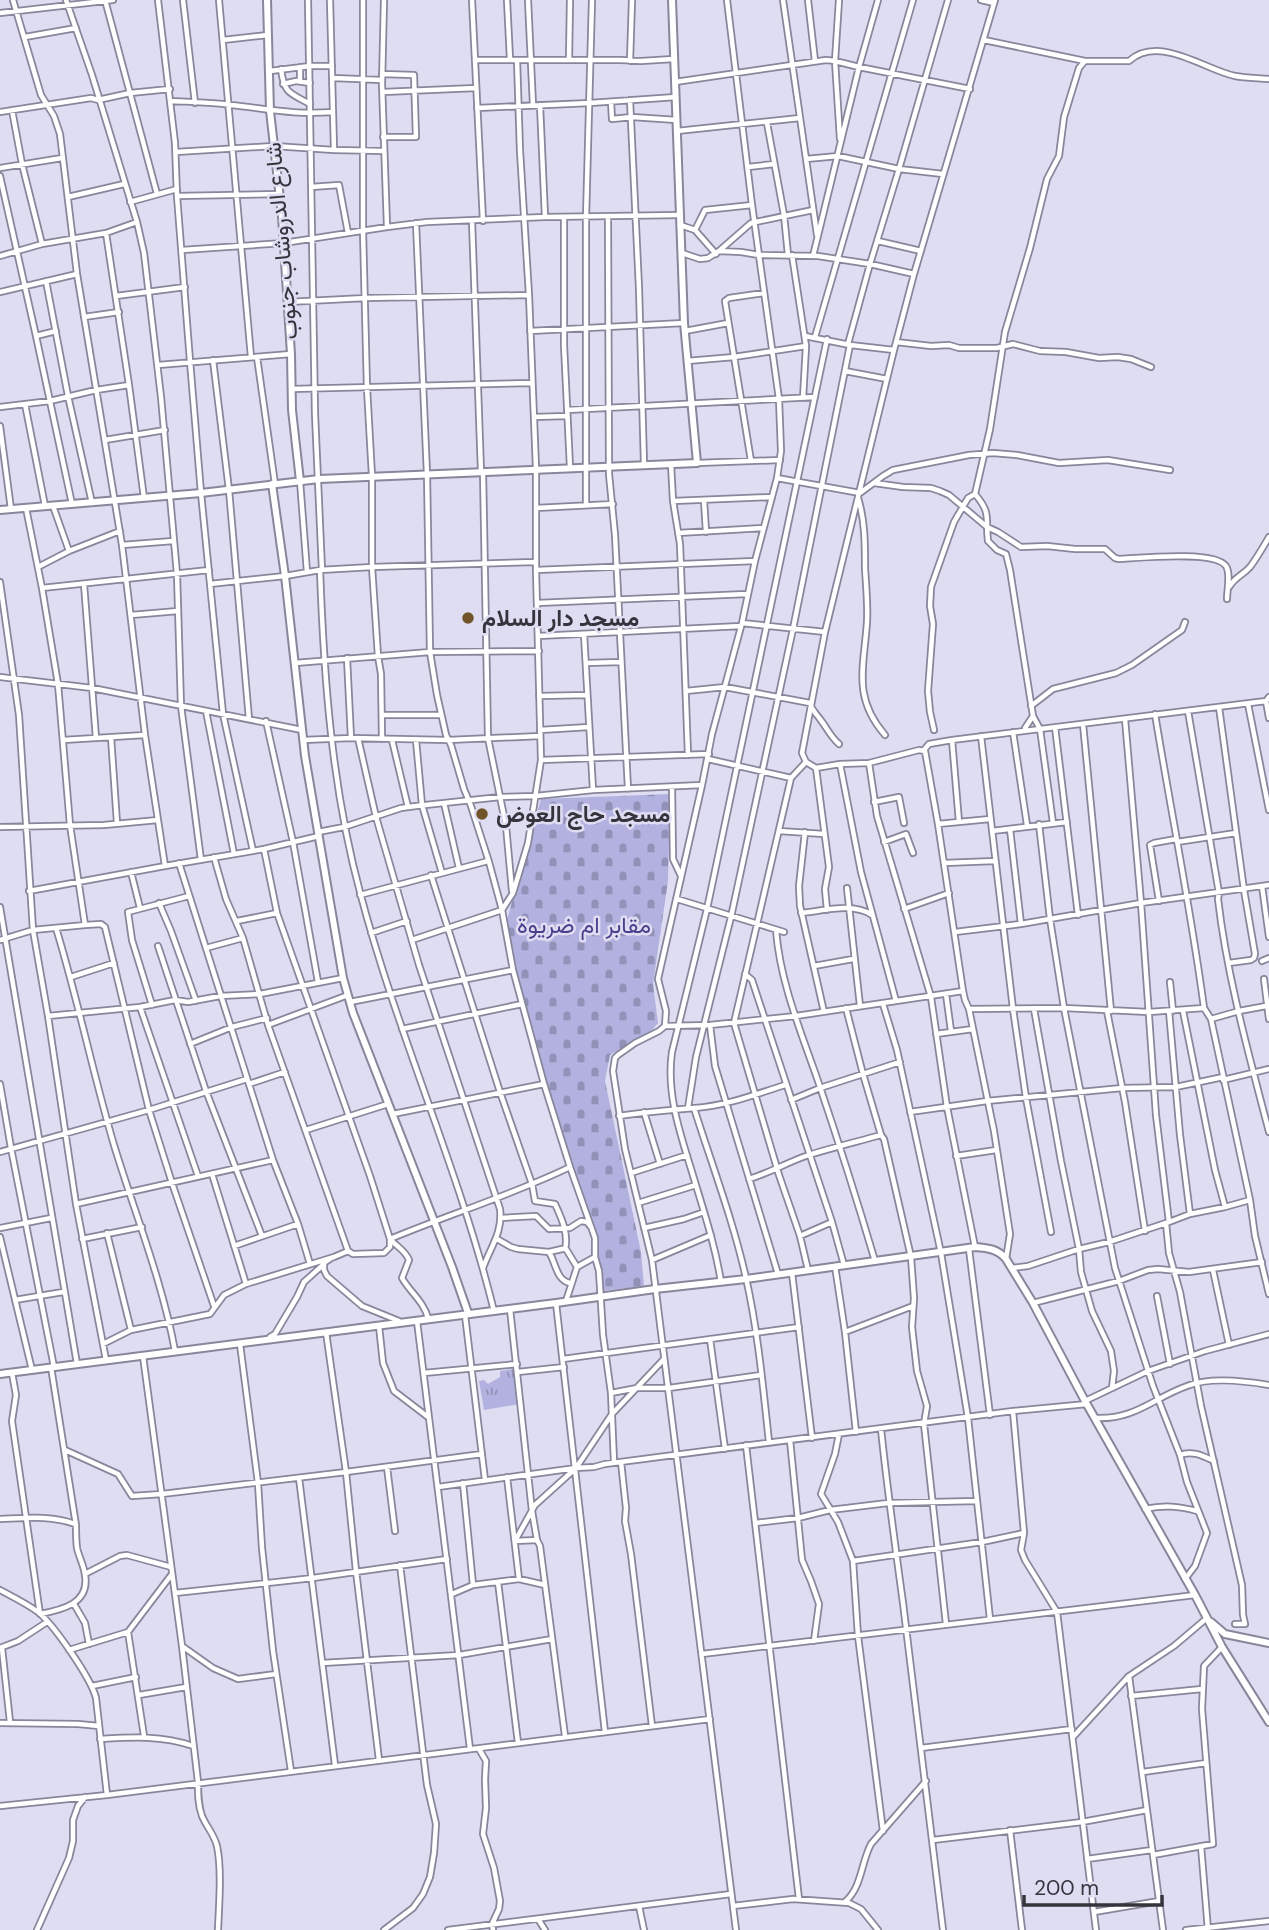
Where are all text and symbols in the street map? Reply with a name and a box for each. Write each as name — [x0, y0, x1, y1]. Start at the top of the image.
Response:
street label: شارع الدروشاب جنوب — [257, 141, 306, 341]
place label: مسجد دار السلام — [482, 603, 639, 633]
marker: مسجد دار السلام — [460, 610, 476, 626]
place label: مسجد حاج العوض — [496, 799, 670, 830]
marker: مسجد حاج العوض — [474, 806, 490, 822]
park label: مقابر ام ضريوة — [517, 910, 651, 940]
scale bar — [1024, 1864, 1162, 1908]
text: 200 m — [1034, 1874, 1099, 1902]

